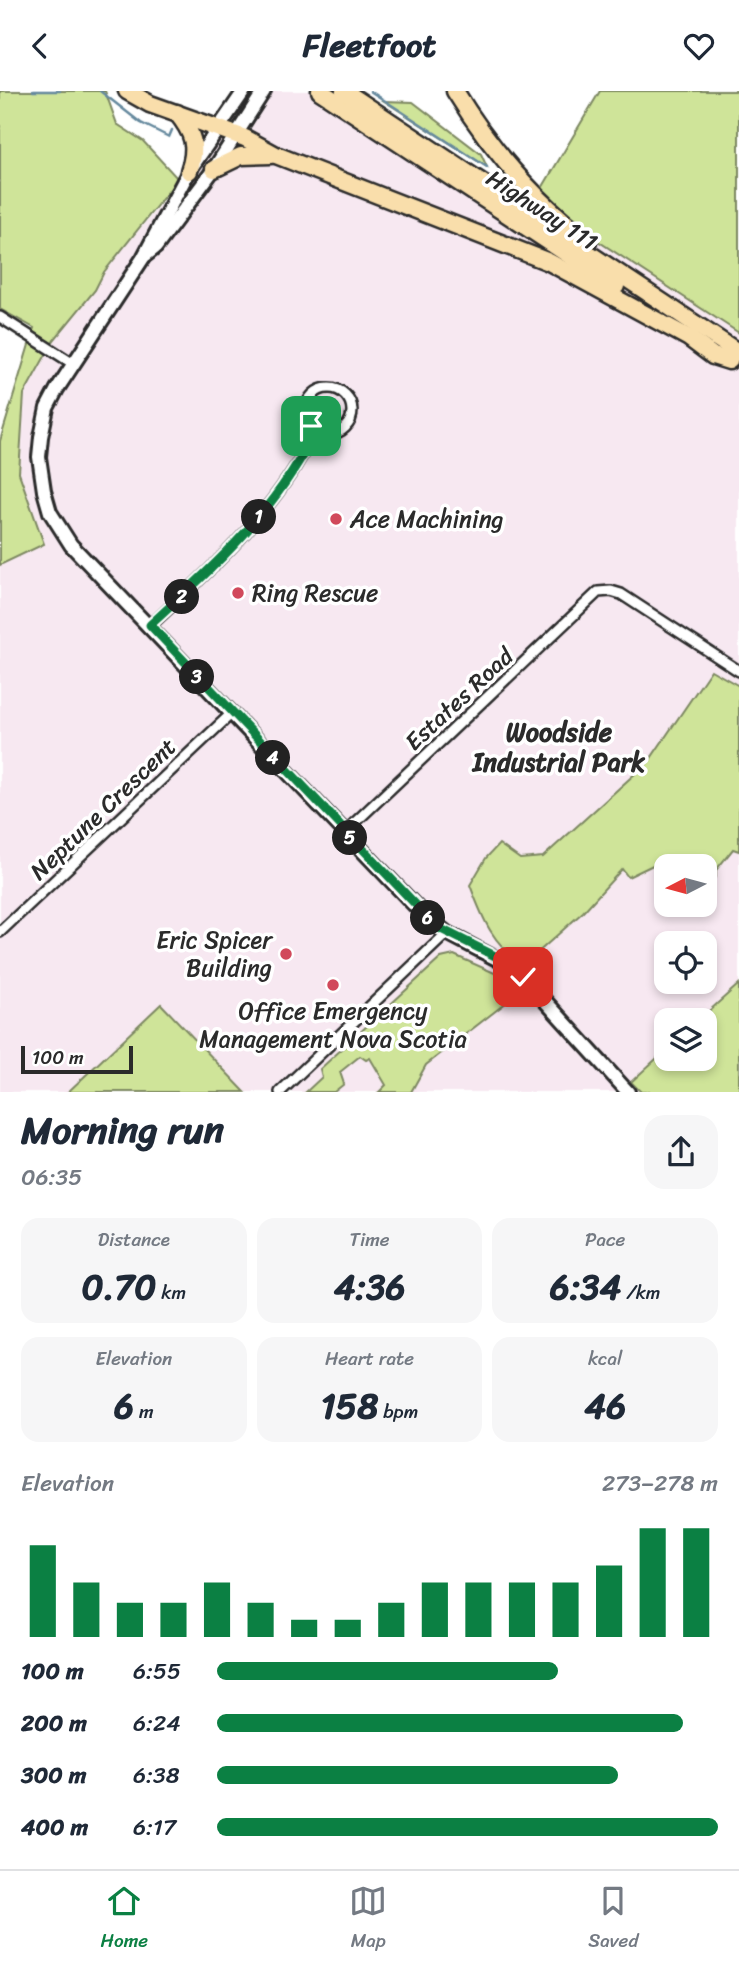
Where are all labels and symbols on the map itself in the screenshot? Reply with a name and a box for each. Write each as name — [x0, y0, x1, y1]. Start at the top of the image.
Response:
street label: Highway 111 — [478, 158, 606, 262]
pin — [281, 396, 341, 456]
place label: Ace Machining — [349, 498, 504, 540]
pin: 1 — [242, 499, 276, 535]
marker: Ace Machining — [328, 511, 344, 527]
place label: Ring Rescue — [252, 572, 378, 614]
pin: 2 — [164, 580, 200, 615]
marker: Ring Rescue — [230, 585, 246, 601]
street label: Estates Road — [394, 636, 525, 761]
pin: 3 — [180, 659, 214, 695]
district label: Woodside Industrial Park — [471, 709, 645, 785]
street label: Neptune Crescent — [19, 727, 187, 891]
pin: 4 — [256, 741, 290, 775]
pin: 5 — [332, 821, 368, 855]
north arrow — [654, 854, 718, 917]
pin: 6 — [410, 901, 446, 935]
place label: Eric Spicer Building — [156, 919, 274, 989]
marker: Eric Spicer Building — [278, 946, 294, 962]
pin — [493, 947, 553, 1007]
marker: Office Emergency Management Nova Scotia — [325, 977, 341, 993]
place label: Office Emergency Management Nova Scotia — [199, 990, 467, 1060]
scale bar — [21, 1043, 133, 1075]

